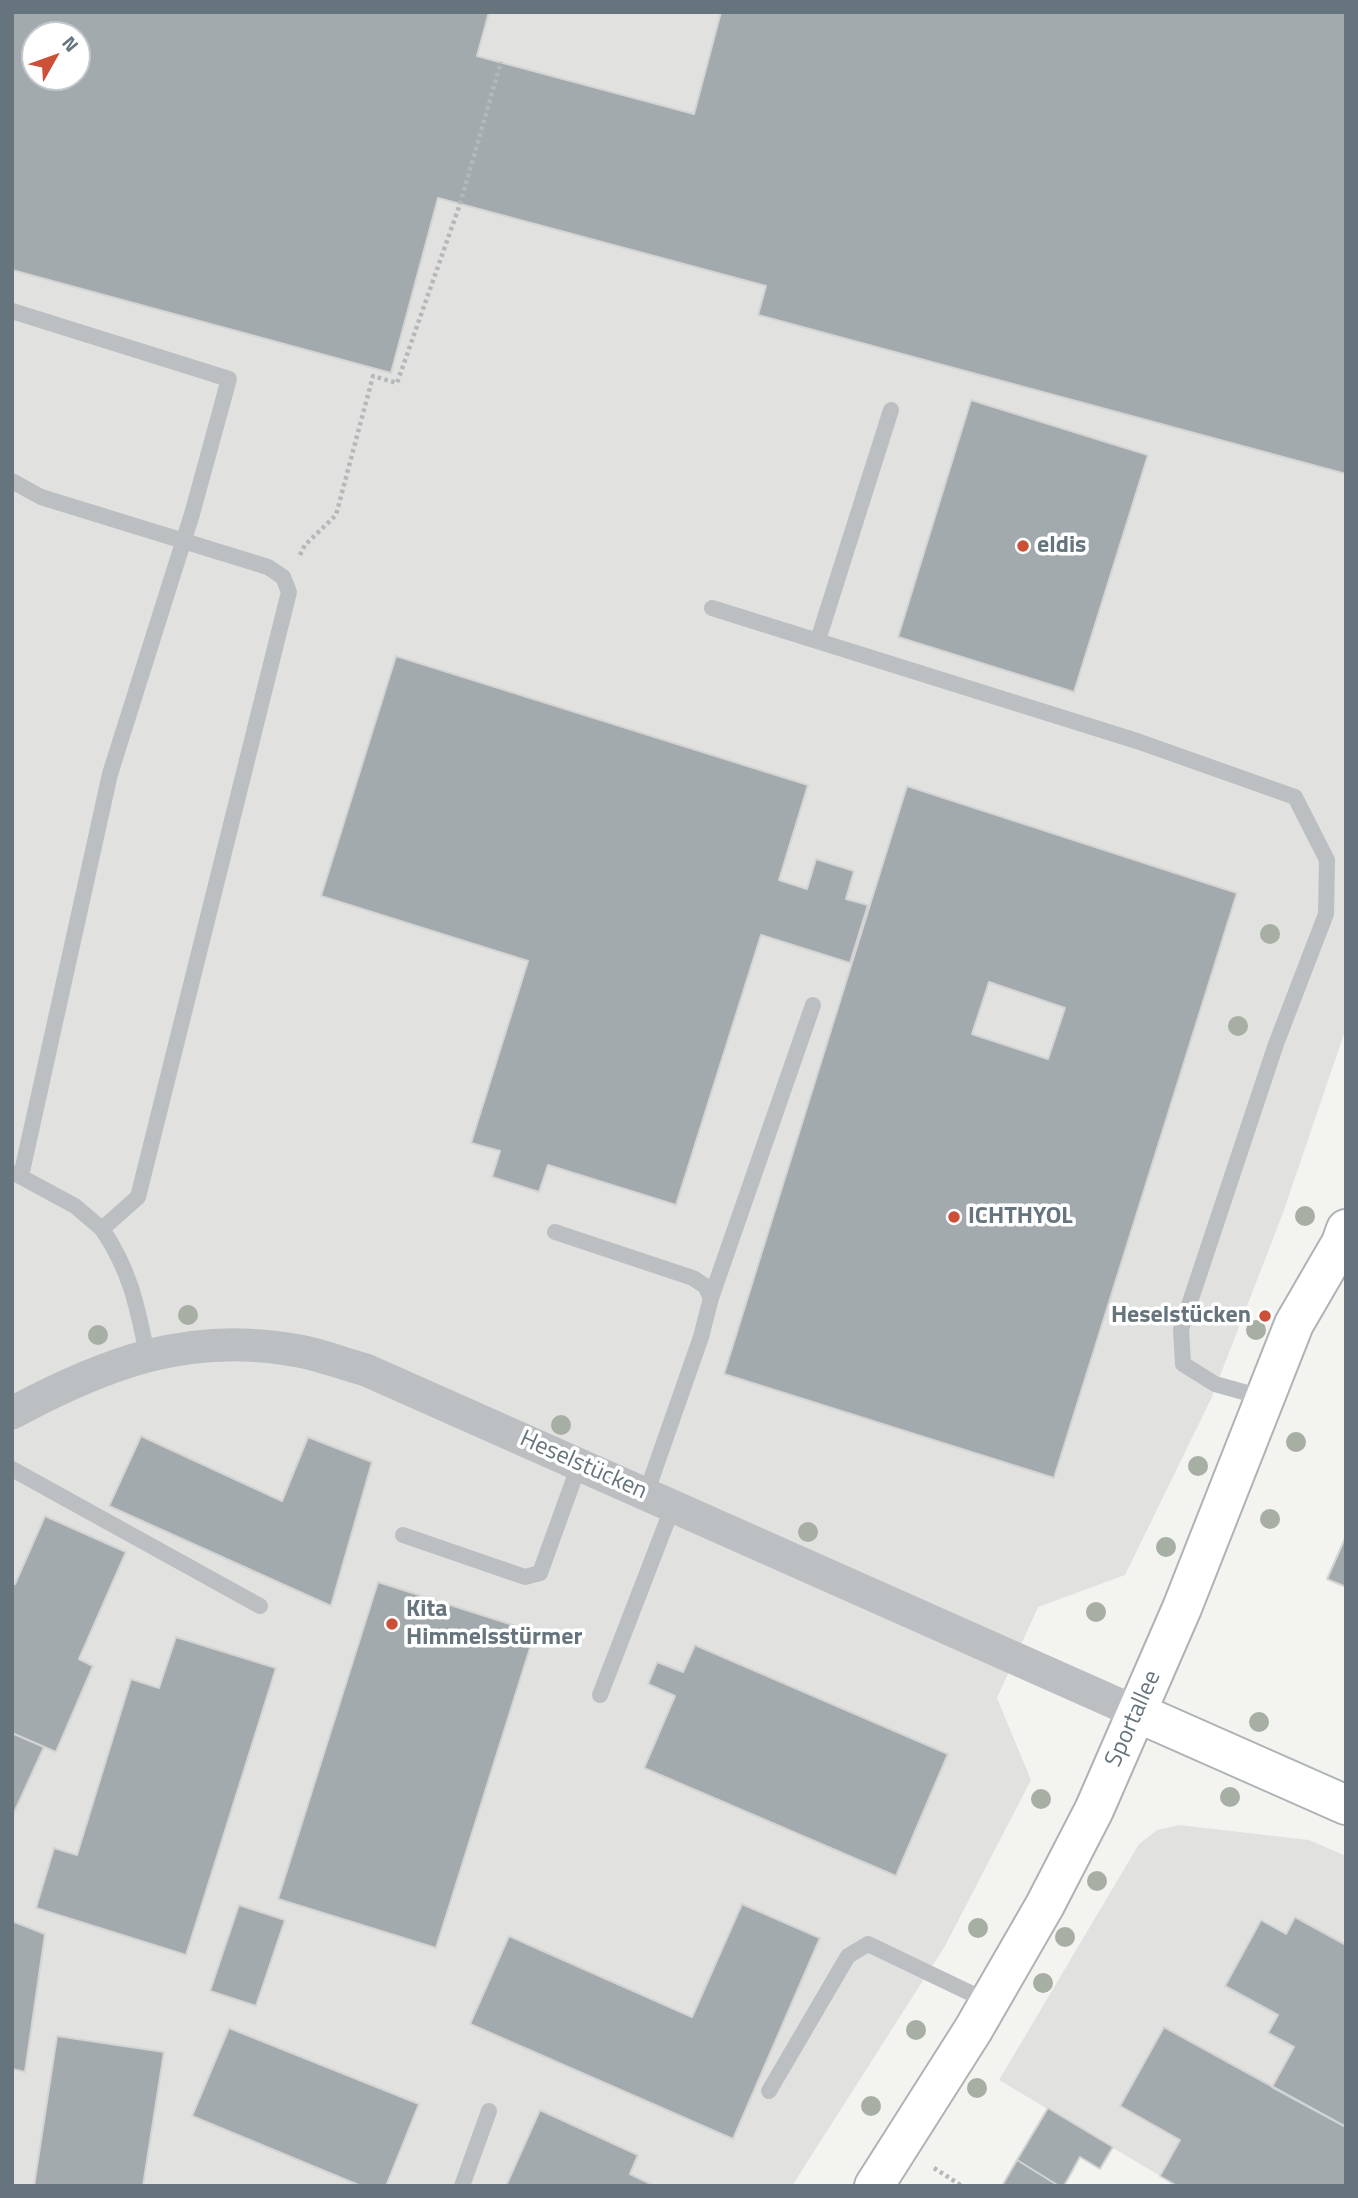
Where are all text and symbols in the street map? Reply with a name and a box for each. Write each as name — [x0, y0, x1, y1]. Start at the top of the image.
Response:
north arrow — [21, 21, 91, 91]
text: N — [56, 29, 86, 58]
place label: eldis — [1037, 532, 1086, 560]
marker: eldis — [1015, 538, 1031, 554]
place label: ICHTHYOL — [968, 1203, 1073, 1231]
marker: ICHTHYOL — [946, 1209, 962, 1225]
place label: Heselstücken — [1111, 1302, 1251, 1330]
marker: Heselstücken — [1257, 1308, 1273, 1324]
street label: Heselstücken — [515, 1425, 651, 1507]
place label: Kita Himmelsstürmer — [406, 1596, 582, 1652]
marker: Kita Himmelsstürmer — [384, 1616, 400, 1632]
street label: Sportallee — [1100, 1666, 1168, 1772]

